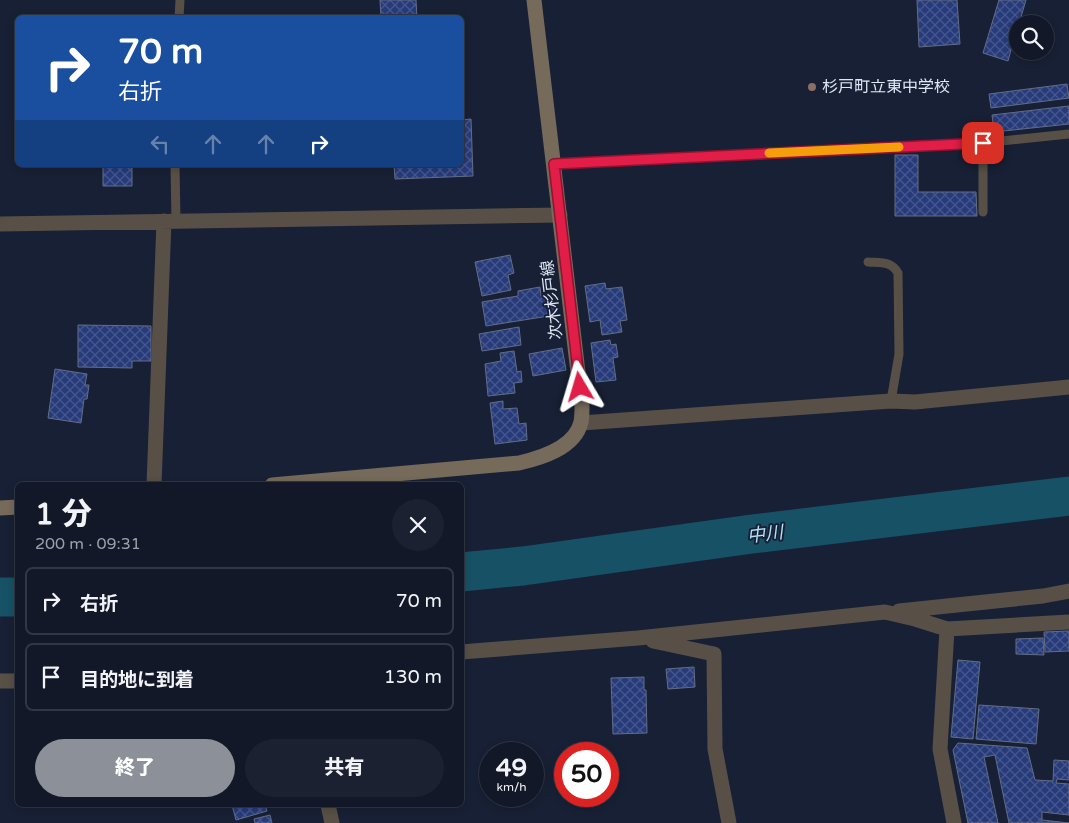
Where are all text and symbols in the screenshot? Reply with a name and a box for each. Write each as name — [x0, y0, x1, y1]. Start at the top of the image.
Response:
map controls — [1009, 15, 1054, 60]
button: search — [1009, 15, 1054, 60]
text: 70 m — [118, 31, 203, 73]
icon: right — [35, 35, 100, 100]
place label: 杉戸町立東中学校 — [822, 77, 950, 97]
text: 右折 — [118, 79, 162, 105]
marker: 杉戸町立東中学校 — [806, 81, 818, 93]
pin — [962, 122, 1004, 164]
icon: arrive — [969, 129, 997, 157]
icon: left — [146, 130, 174, 158]
icon: ahead — [199, 130, 227, 158]
icon: ahead — [252, 130, 280, 158]
icon: right — [305, 130, 333, 158]
street label: 次木杉戸線 — [537, 259, 567, 341]
position arrow — [553, 360, 605, 412]
text: 1 分 — [35, 496, 92, 533]
button: close — [392, 499, 444, 551]
water label: 中川 — [746, 521, 786, 547]
text: 200 m · 09:31 — [35, 534, 141, 554]
icon: right — [37, 587, 65, 615]
text: 70 m — [396, 590, 442, 612]
text: 右折 — [80, 593, 118, 615]
icon: arrive — [37, 663, 65, 691]
text: 130 m — [384, 666, 442, 688]
text: 目的地に到着 — [80, 669, 194, 691]
button: 終了 — [35, 739, 235, 797]
button: 共有 — [245, 739, 444, 797]
speed limit sign: 50 — [554, 742, 619, 807]
text: 49 — [496, 753, 527, 783]
text: km/h — [496, 780, 527, 794]

